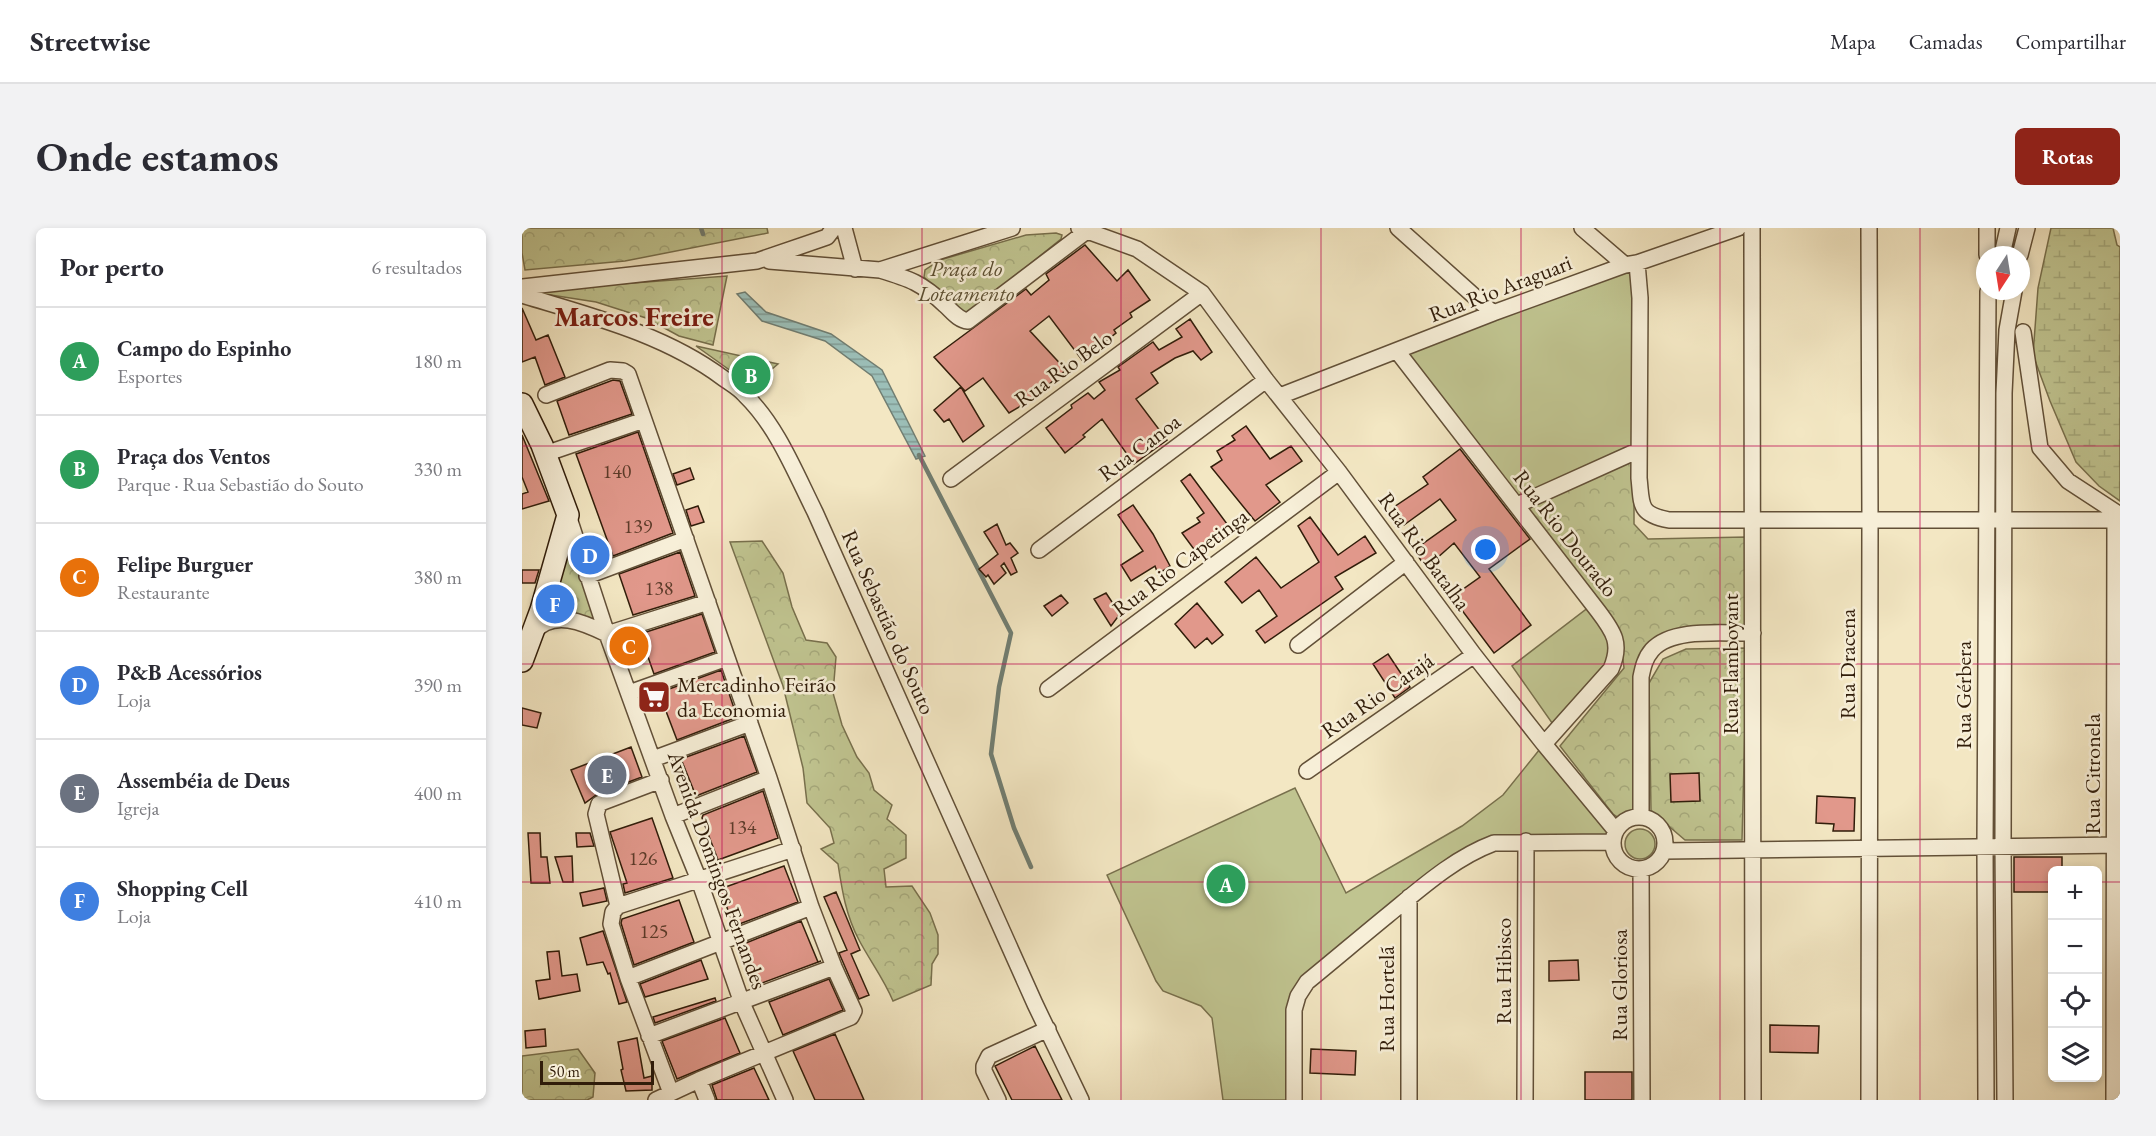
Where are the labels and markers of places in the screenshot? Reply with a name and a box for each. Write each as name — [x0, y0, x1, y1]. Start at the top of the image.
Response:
pin: B — [732, 352, 770, 398]
pin: D — [570, 532, 610, 578]
pin: F — [536, 582, 574, 626]
pin: C — [610, 624, 648, 668]
place label: Mercadinho Feirão da Economia — [677, 670, 836, 724]
supermarket icon: Mercadinho Feirão da Economia — [636, 679, 672, 715]
pin: E — [588, 752, 626, 798]
pin: A — [1206, 862, 1246, 906]

